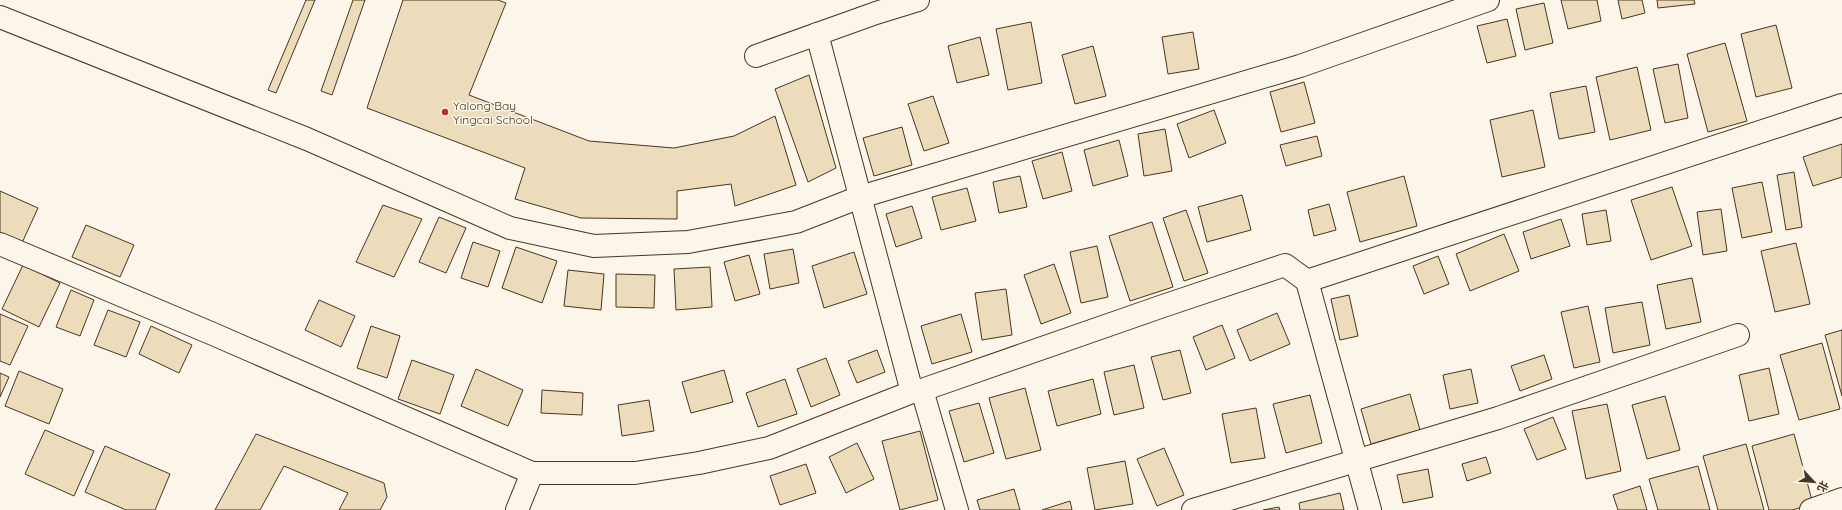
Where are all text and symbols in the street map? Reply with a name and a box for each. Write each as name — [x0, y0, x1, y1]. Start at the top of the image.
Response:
place label: Yalong Bay Yingcai School — [453, 98, 533, 127]
marker: Yalong Bay Yingcai School — [440, 107, 450, 117]
north arrow — [1794, 462, 1834, 502]
text: 北 — [1814, 478, 1832, 494]

